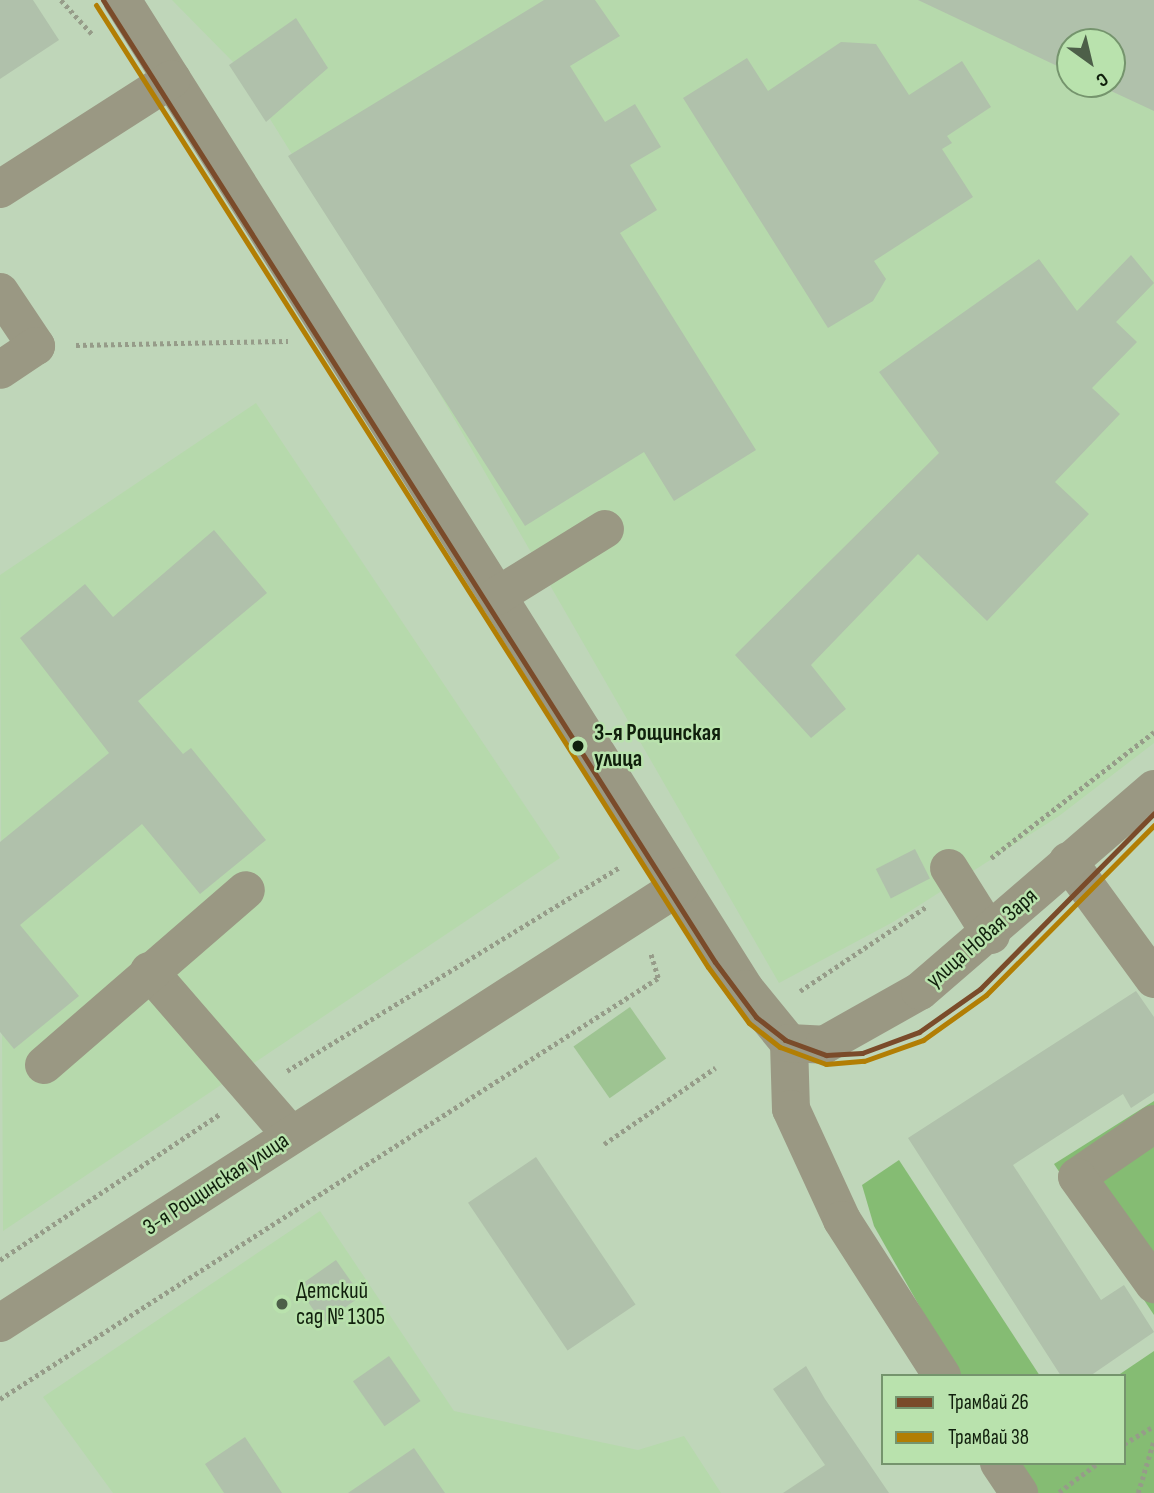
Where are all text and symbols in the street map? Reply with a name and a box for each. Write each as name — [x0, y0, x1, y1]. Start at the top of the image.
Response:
north arrow — [1056, 28, 1126, 98]
text: С — [1091, 67, 1112, 91]
place label: 3-я Рощинская улица — [594, 719, 721, 773]
marker: 3-я Рощинская улица — [568, 736, 588, 756]
street label: улица Новая Заря — [921, 882, 1043, 994]
street label: 3-я Рощинская улица — [138, 1127, 294, 1241]
place label: Детский сад № 1305 — [296, 1277, 385, 1331]
marker: Детский сад № 1305 — [274, 1296, 290, 1312]
legend — [881, 1374, 1126, 1465]
text: Трамвай 26 — [948, 1390, 1029, 1415]
text: Трамвай 38 — [948, 1425, 1029, 1450]

